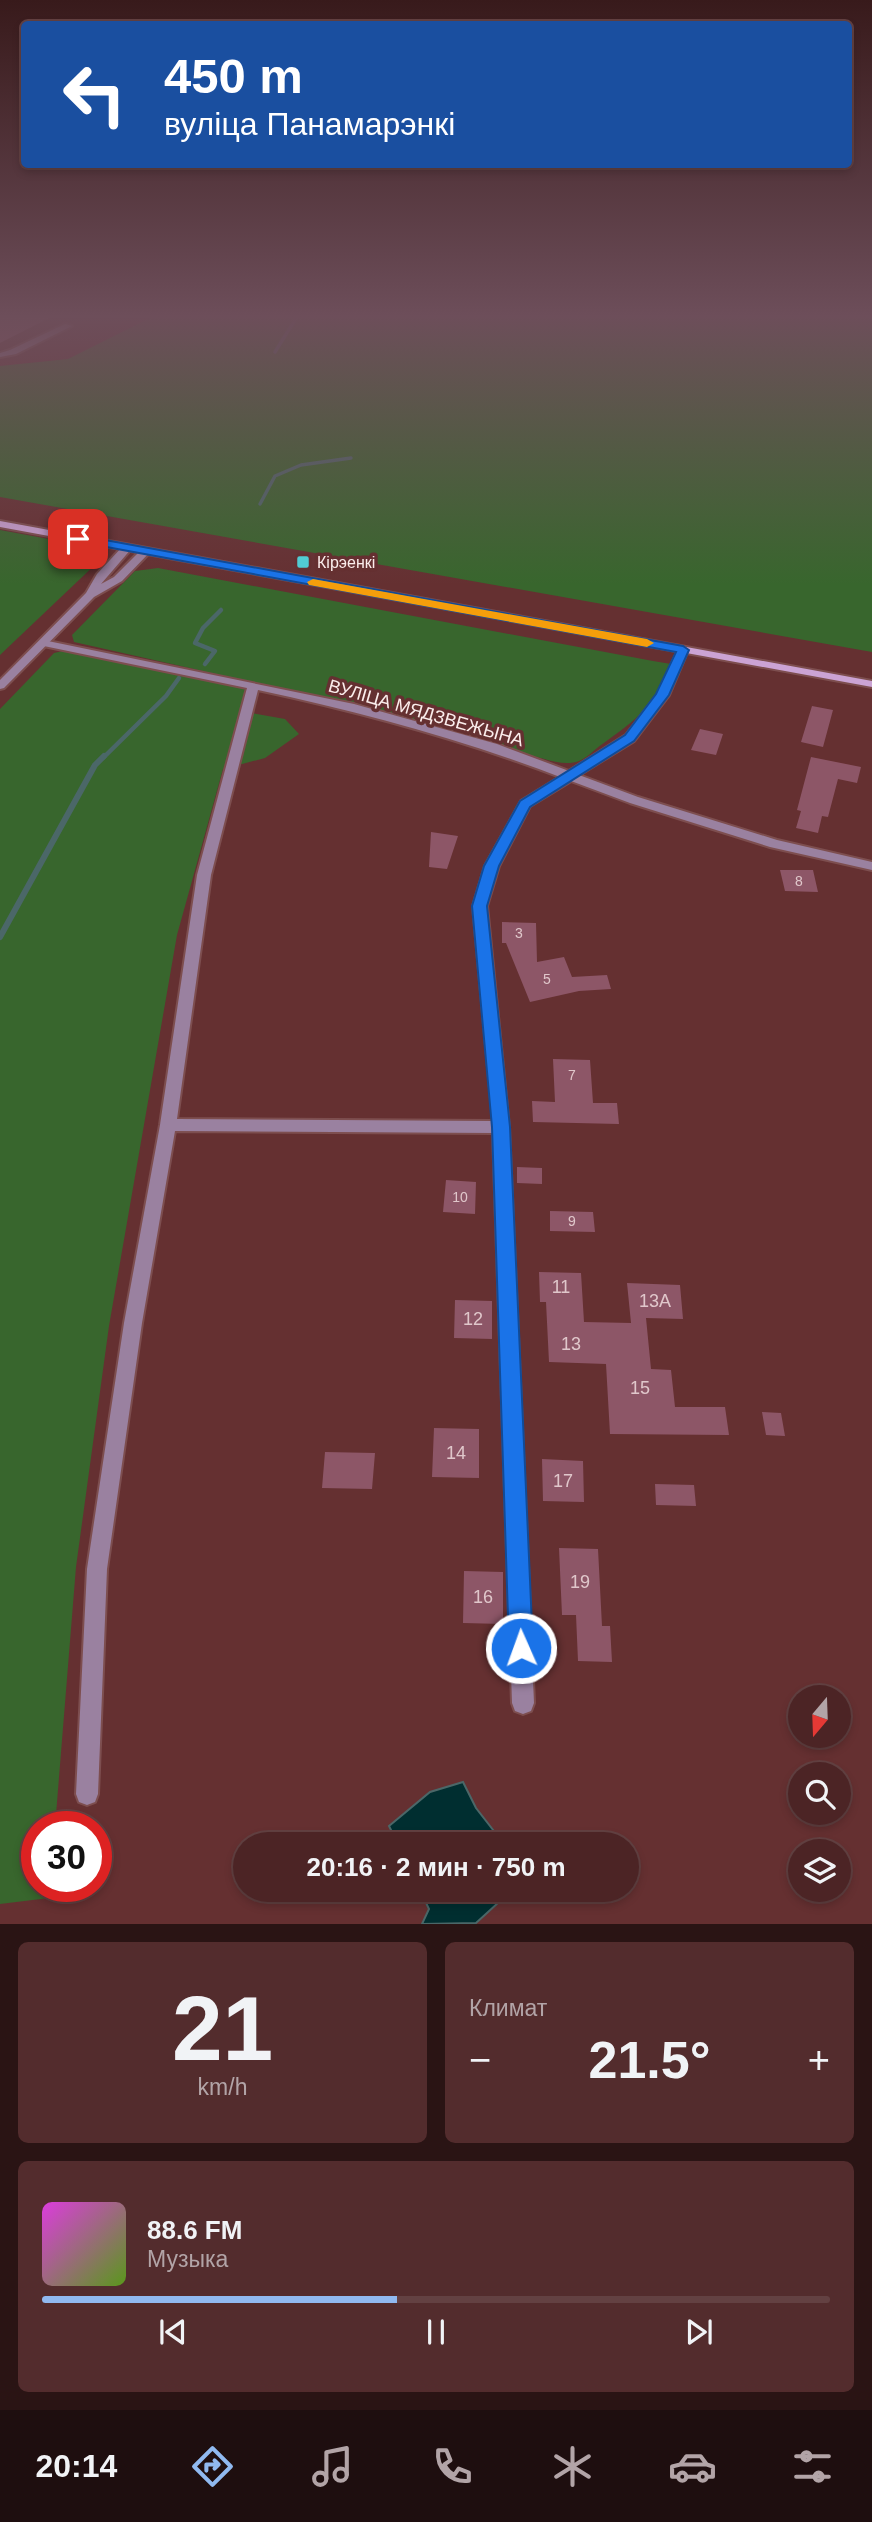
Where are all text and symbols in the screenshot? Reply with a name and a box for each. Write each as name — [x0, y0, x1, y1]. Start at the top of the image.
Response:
icon: left — [49, 49, 140, 140]
text: 450 m — [164, 49, 303, 103]
text: вуліца Панамарэнкі — [164, 106, 455, 142]
pin — [48, 509, 108, 569]
icon: arrive — [59, 520, 97, 558]
marker: Кірэенкі — [295, 554, 311, 570]
place label: Кірэенкі — [317, 554, 375, 571]
street label: ВУЛІЦА МЯДЗВЕЖЫНА — [326, 676, 526, 750]
house number: 8 — [795, 873, 803, 889]
house number: 3 — [515, 925, 523, 941]
house number: 5 — [543, 971, 551, 987]
house number: 7 — [568, 1067, 576, 1083]
house number: 10 — [452, 1189, 468, 1205]
house number: 9 — [568, 1213, 576, 1229]
house number: 11 — [552, 1277, 570, 1297]
house number: 13А — [639, 1291, 671, 1311]
house number: 12 — [463, 1309, 483, 1329]
house number: 13 — [561, 1334, 581, 1354]
house number: 15 — [630, 1378, 650, 1398]
house number: 14 — [446, 1443, 466, 1463]
house number: 17 — [553, 1471, 573, 1491]
house number: 19 — [570, 1572, 590, 1592]
house number: 16 — [473, 1587, 493, 1607]
position arrow — [484, 1611, 558, 1685]
north arrow — [788, 1685, 850, 1748]
map controls — [788, 1685, 851, 1902]
button: search — [788, 1762, 851, 1825]
speed limit sign: 30 — [21, 1811, 112, 1902]
button: layers — [788, 1839, 851, 1902]
text: 20:16 · 2 мин · 750 m — [306, 1852, 566, 1882]
text: 21 — [172, 1978, 273, 2079]
text: Климат — [469, 1995, 547, 2021]
text: 21.5° — [588, 2031, 711, 2089]
text: − — [469, 2039, 491, 2081]
text: + — [808, 2039, 830, 2081]
text: km/h — [198, 2074, 247, 2100]
text: 88.6 FM — [147, 2215, 242, 2245]
text: Музыка — [147, 2246, 228, 2272]
icon: previous — [154, 2313, 192, 2351]
icon: pause — [417, 2313, 455, 2351]
icon: next — [680, 2313, 718, 2351]
icon: directions — [188, 2442, 237, 2491]
icon: music — [308, 2442, 357, 2491]
icon: phone — [428, 2442, 477, 2491]
icon: climate — [548, 2442, 597, 2491]
icon: car — [668, 2442, 717, 2491]
icon: filters — [788, 2442, 837, 2491]
text: 20:14 — [35, 2448, 117, 2484]

